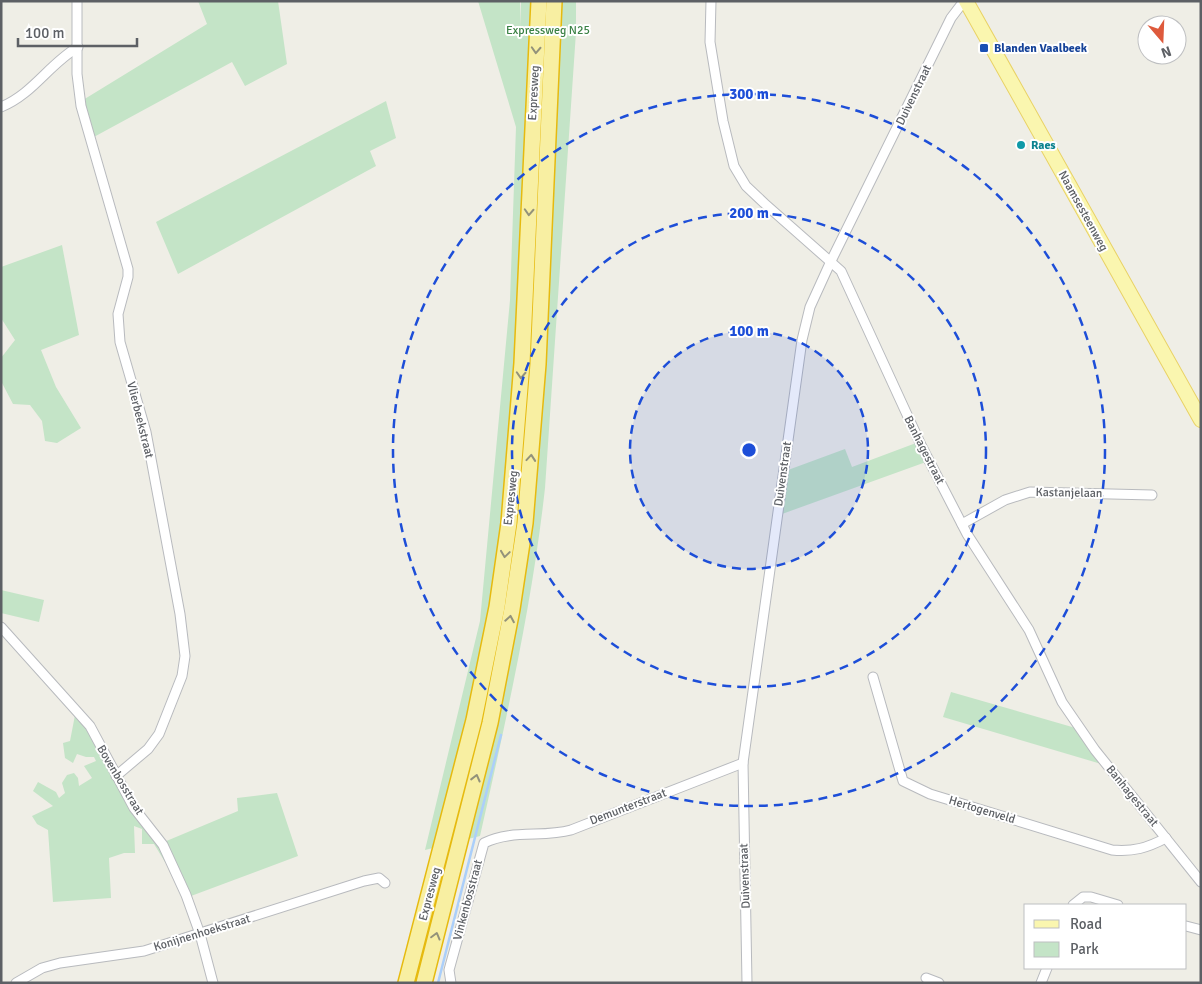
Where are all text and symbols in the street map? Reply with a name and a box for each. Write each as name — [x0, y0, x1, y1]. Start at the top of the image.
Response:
scale bar — [18, 15, 136, 47]
north arrow — [1137, 15, 1187, 65]
park label: Expressweg N25 — [506, 23, 590, 38]
text: 100 m — [25, 24, 65, 42]
place label: Blanden Vaalbeek — [994, 41, 1088, 56]
marker: Blanden Vaalbeek — [978, 42, 990, 54]
text: N — [1159, 42, 1173, 61]
one-way arrow — [531, 46, 542, 54]
street label: Duivenstraat — [893, 62, 935, 128]
street label: Expresweg — [525, 65, 543, 121]
text: 300 m — [729, 85, 769, 103]
place label: Raes — [1031, 138, 1056, 153]
marker: Raes — [1015, 139, 1027, 151]
street label: Naamsesteenweg — [1055, 168, 1111, 254]
text: 200 m — [729, 204, 769, 222]
one-way arrow — [523, 209, 534, 217]
text: 100 m — [729, 322, 769, 340]
one-way arrow — [516, 371, 527, 379]
street label: Vlierbeekstraat — [123, 380, 157, 460]
street label: Banhagestraat — [900, 413, 948, 487]
centre of rings — [740, 441, 758, 459]
street label: Duivenstraat — [771, 441, 795, 507]
one-way arrow — [525, 454, 536, 462]
street label: Expresweg — [501, 470, 521, 526]
street label: Kastanjelaan — [1035, 485, 1103, 501]
one-way arrow — [500, 549, 510, 558]
one-way arrow — [505, 615, 515, 624]
street label: Bovenbosstraat — [93, 742, 147, 818]
street label: Banhagestraat — [1103, 762, 1161, 830]
one-way arrow — [470, 774, 481, 783]
street label: Demunterstraat — [588, 785, 668, 829]
street label: Hertogenveld — [947, 793, 1017, 827]
street label: Duivenstraat — [736, 843, 754, 909]
street label: Vinkenbosstraat — [450, 858, 486, 942]
street label: Expresweg — [416, 866, 444, 922]
legend — [1024, 904, 1187, 969]
street label: Konijnenhoekstraat — [152, 911, 252, 955]
text: Road — [1070, 915, 1102, 933]
one-way arrow — [430, 931, 441, 940]
text: Park — [1070, 940, 1099, 958]

